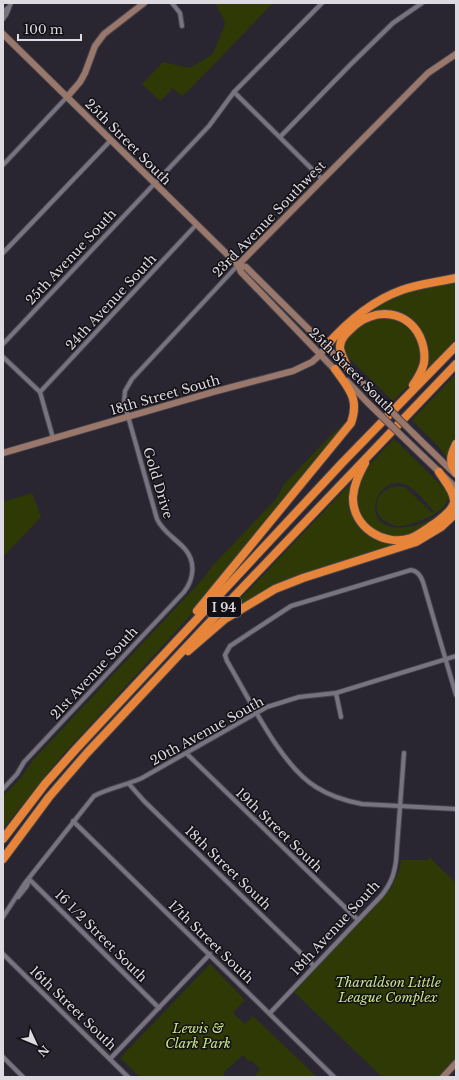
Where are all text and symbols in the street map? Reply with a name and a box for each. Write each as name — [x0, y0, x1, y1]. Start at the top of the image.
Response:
scale bar — [18, 16, 81, 42]
text: 100 m — [24, 22, 63, 37]
street label: 25th Street South — [81, 95, 175, 189]
street label: 23rd Avenue Southwest — [209, 157, 329, 281]
street label: 25th Avenue South — [22, 205, 120, 309]
street label: 24th Avenue South — [62, 250, 160, 354]
street label: 25th Street South — [305, 324, 399, 418]
street label: 18th Street South — [108, 371, 222, 419]
street label: Gold Drive — [139, 445, 177, 521]
road number: I 94 — [207, 597, 241, 617]
street label: 21st Avenue South — [47, 623, 141, 723]
street label: 20th Avenue South — [147, 693, 267, 769]
street label: 19th Street South — [232, 784, 326, 876]
street label: 18th Street South — [181, 822, 275, 914]
street label: 18th Avenue South — [287, 877, 383, 979]
street label: 16 1/2 Street South — [51, 886, 151, 986]
street label: 17th Street South — [165, 897, 257, 987]
street label: 16th Street South — [26, 962, 120, 1054]
park label: Tharaldson Little League Complex — [335, 974, 441, 1006]
park label: Lewis & Clark Park — [165, 1020, 231, 1052]
north arrow — [16, 1024, 56, 1064]
text: N — [34, 1042, 52, 1060]

